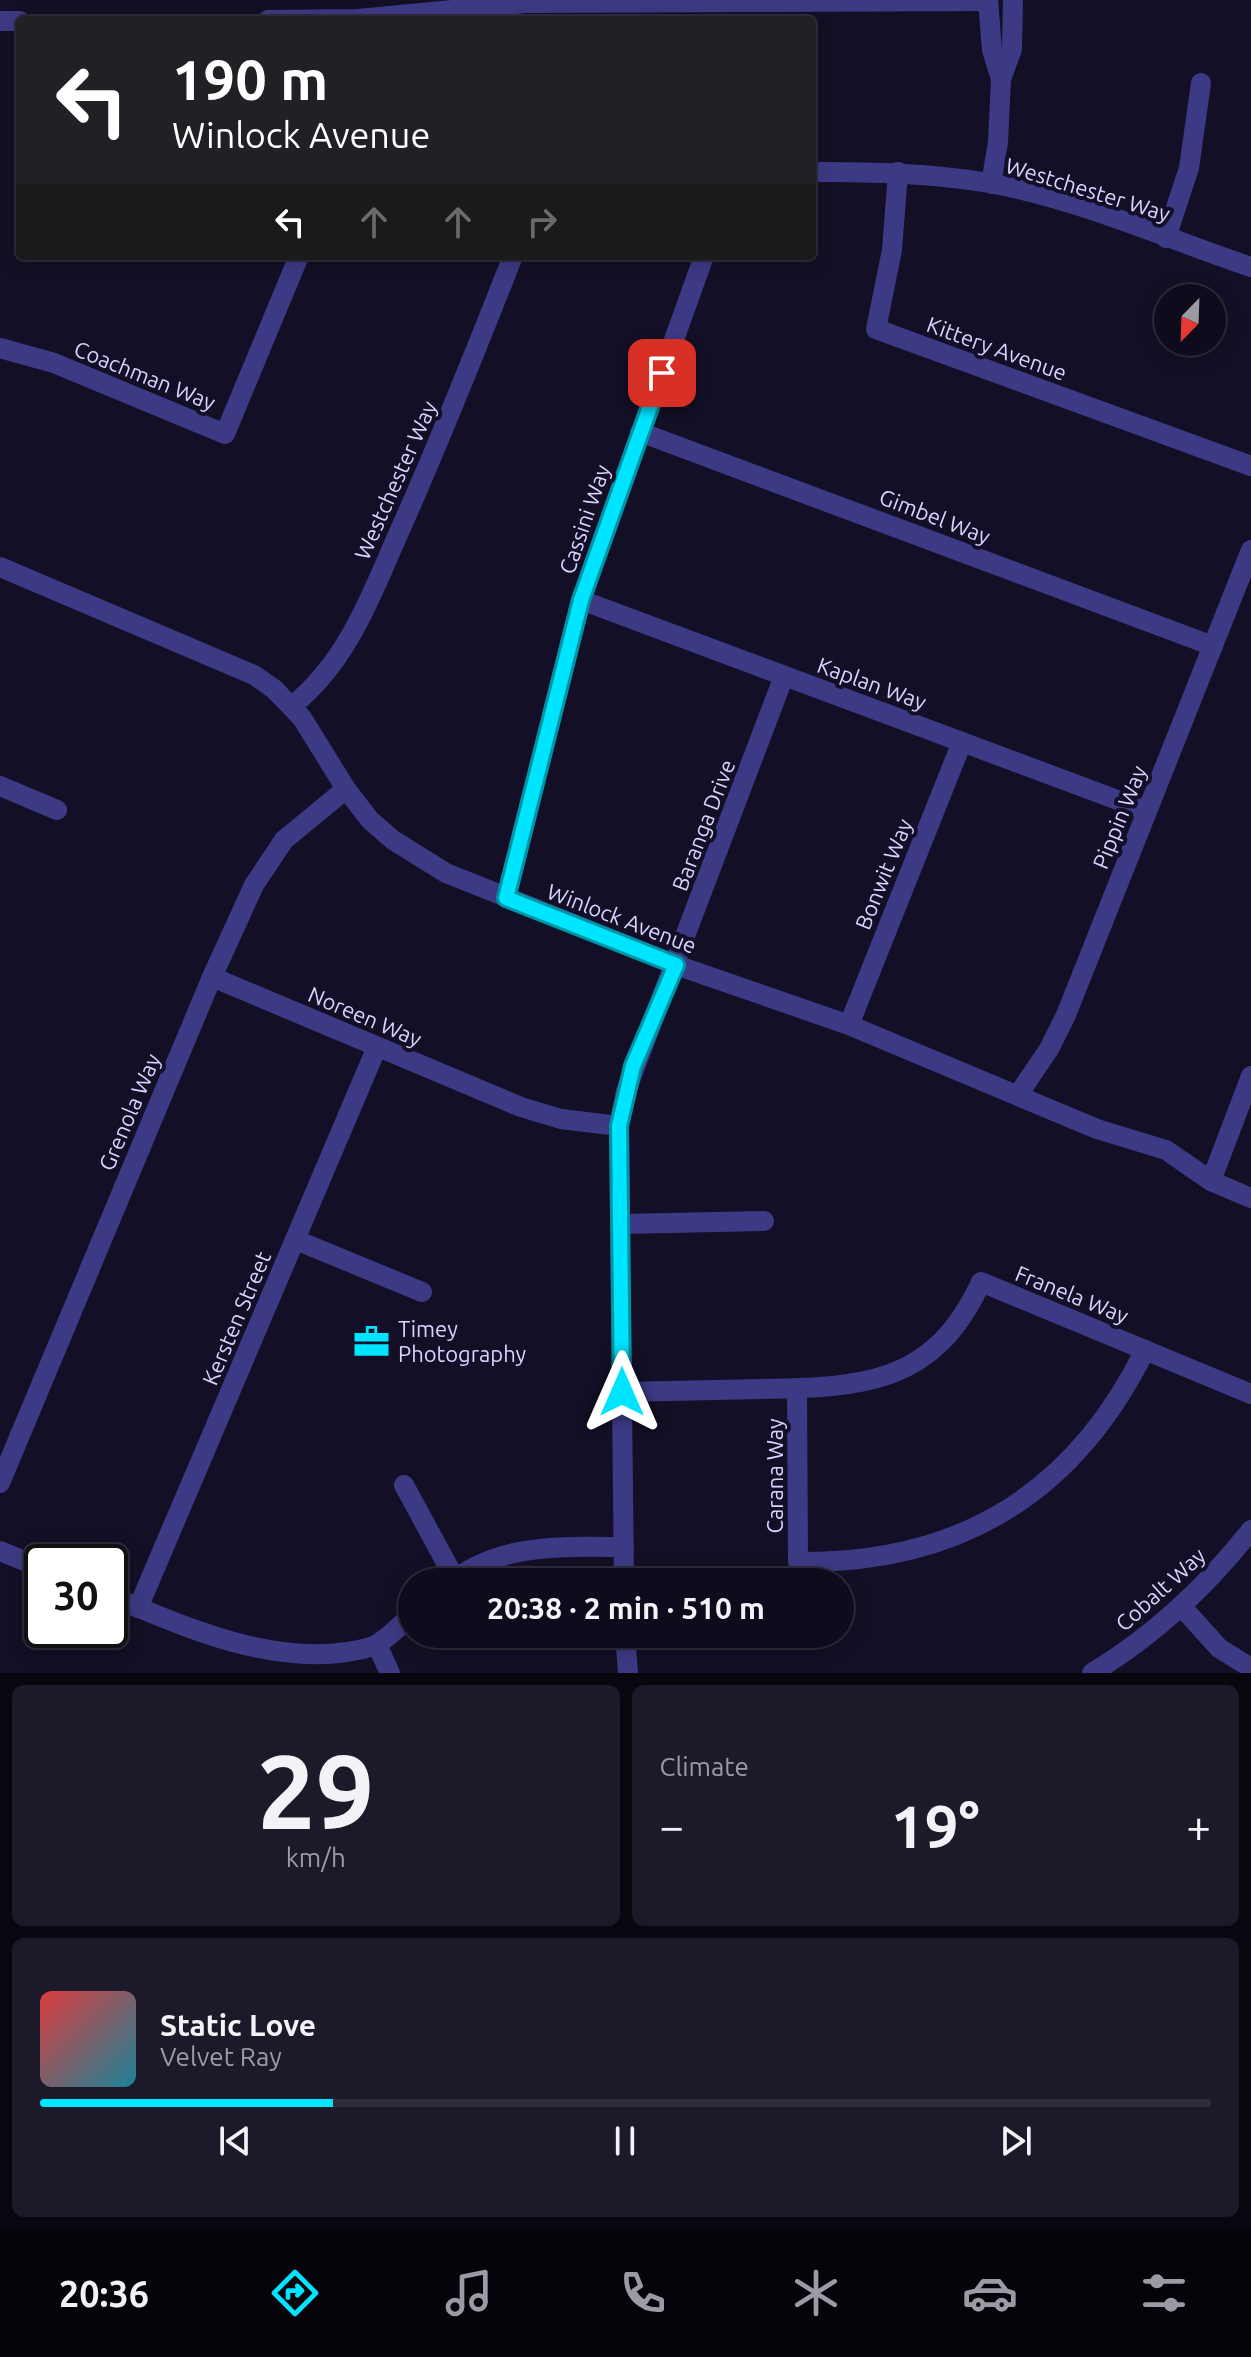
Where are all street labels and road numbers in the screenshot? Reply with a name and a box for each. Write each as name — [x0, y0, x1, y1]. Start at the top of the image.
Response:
street label: Westchester Way — [1003, 152, 1174, 226]
street label: Kittery Avenue — [924, 311, 1070, 385]
street label: Coachman Way — [71, 335, 220, 415]
street label: Westchester Way — [349, 397, 441, 563]
street label: Cassini Way — [554, 461, 615, 577]
street label: Gimbel Way — [876, 483, 994, 549]
street label: Kaplan Way — [814, 652, 930, 714]
street label: Baranga Drive — [667, 756, 739, 894]
street label: Pippin Way — [1087, 761, 1151, 872]
street label: Bonwit Way — [849, 815, 917, 933]
street label: Winlock Avenue — [544, 878, 700, 958]
street label: Noreen Way — [305, 981, 426, 1051]
street label: Grenola Way — [93, 1049, 165, 1174]
street label: Kersten Street — [197, 1247, 276, 1389]
street label: Franela Way — [1012, 1260, 1132, 1328]
street label: Carana Way — [762, 1418, 787, 1534]
street label: Cobalt Way — [1110, 1542, 1210, 1636]

